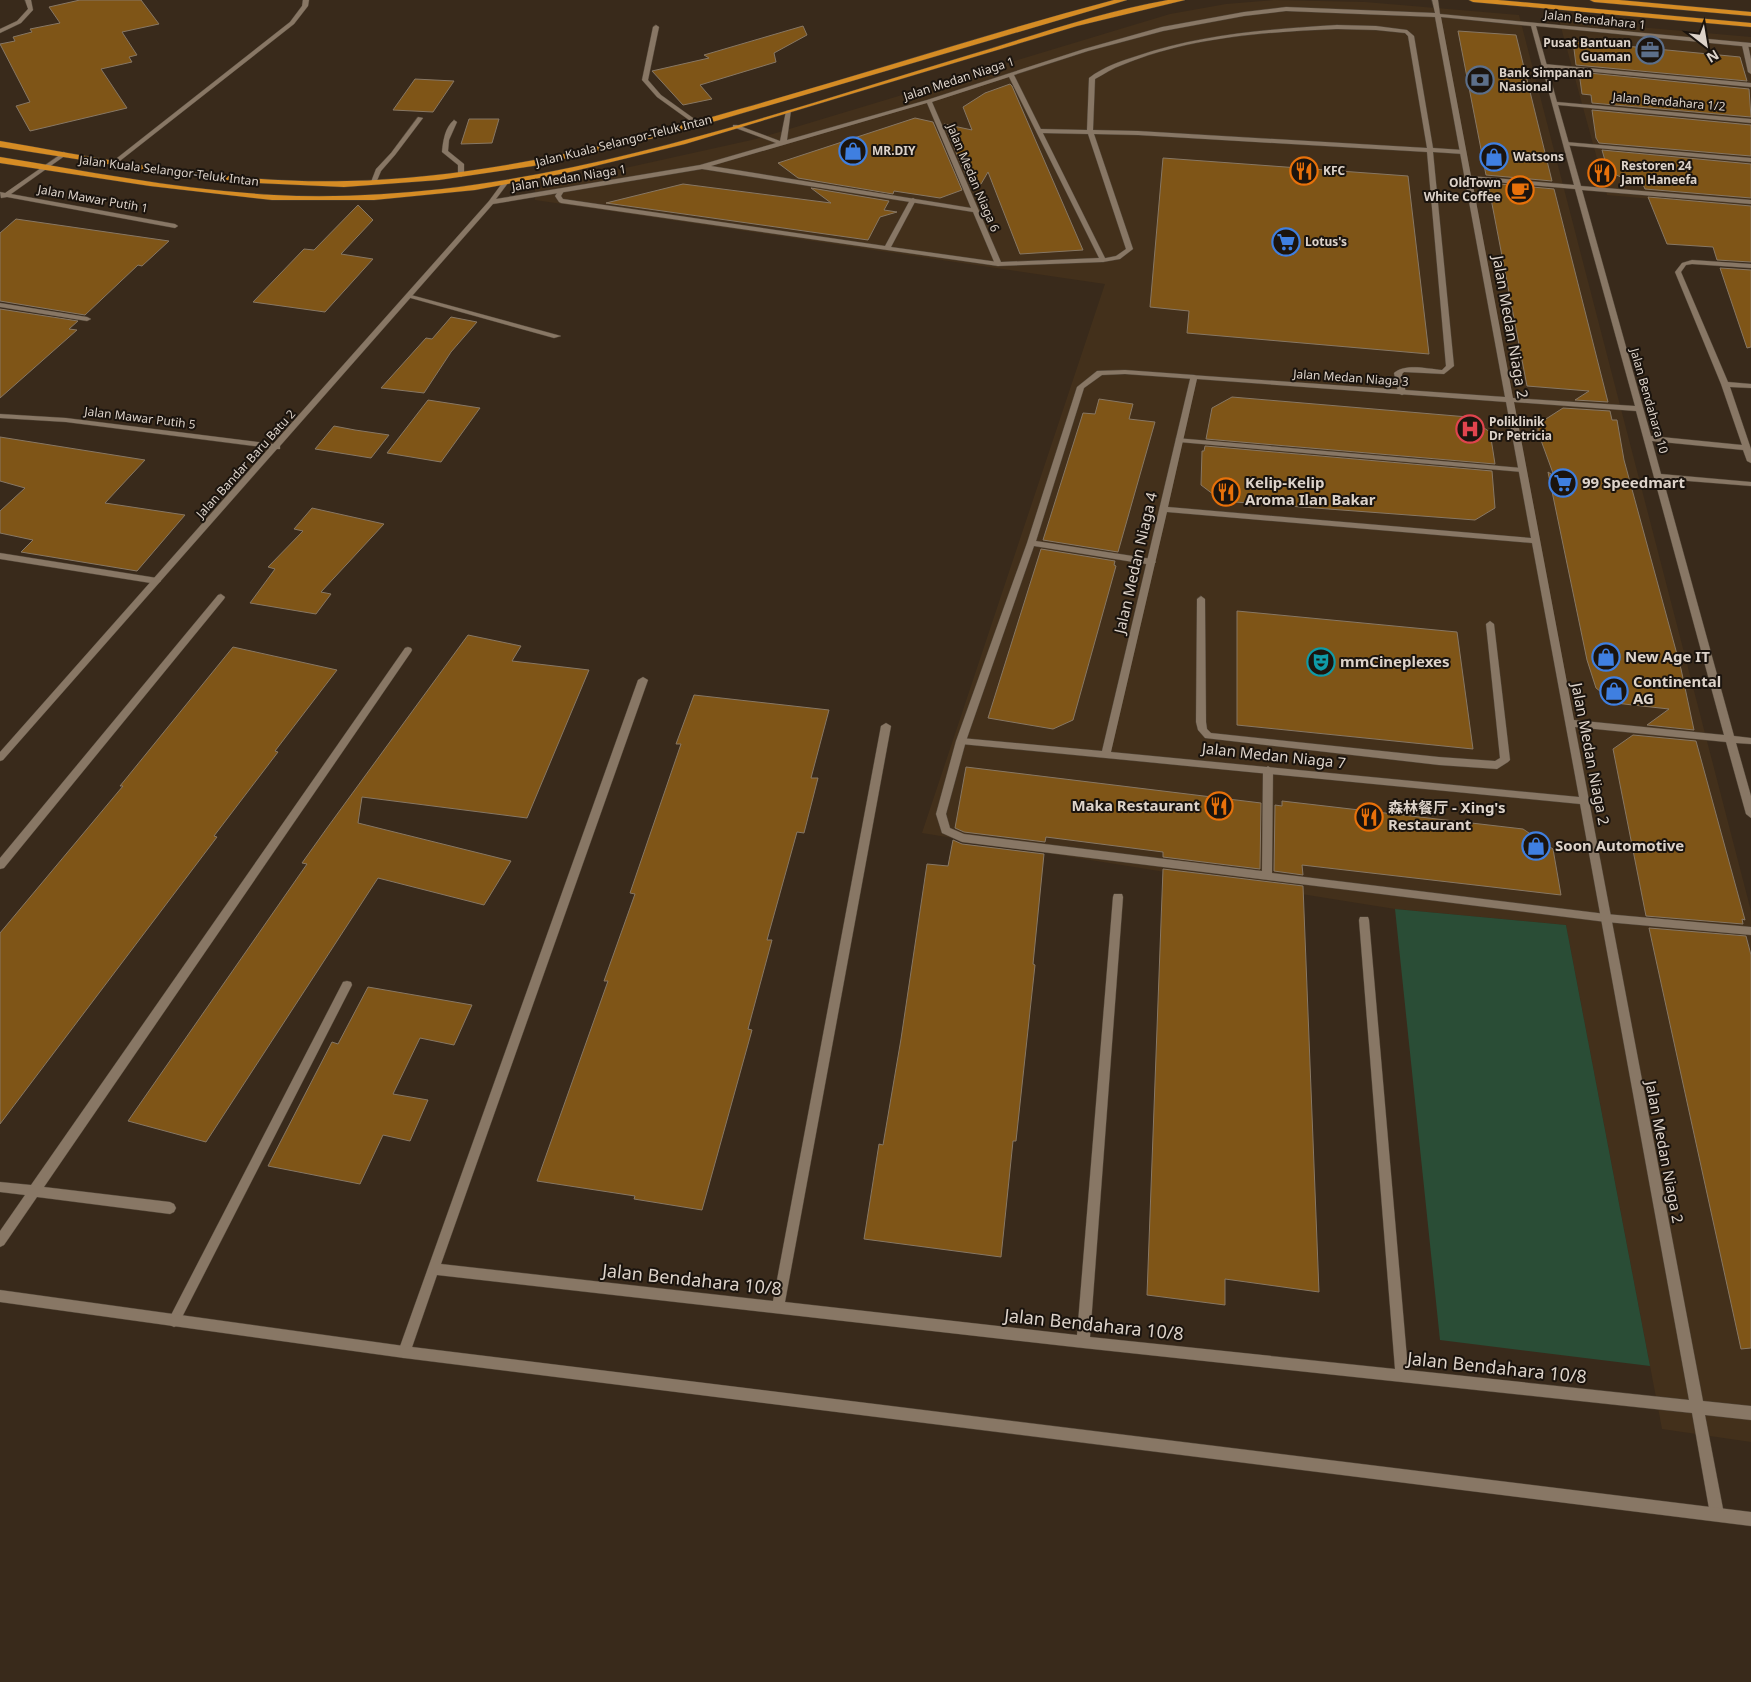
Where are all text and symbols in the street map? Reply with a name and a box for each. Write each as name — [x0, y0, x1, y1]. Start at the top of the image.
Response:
street label: Jalan Bendahara 1 — [1542, 6, 1647, 33]
north arrow — [1681, 20, 1731, 70]
place label: Pusat Bantuan Guaman — [1543, 34, 1631, 65]
office icon: Pusat Bantuan Guaman — [1635, 35, 1665, 65]
text: N — [1703, 45, 1723, 68]
street label: Jalan Medan Niaga 1 — [900, 53, 1016, 105]
place label: Bank Simpanan Nasional — [1499, 64, 1592, 95]
bank icon: Bank Simpanan Nasional — [1465, 65, 1495, 95]
street label: Jalan Bendahara 1/2 — [1611, 88, 1726, 115]
street label: Jalan Kuala Selangor-Teluk Intan — [533, 110, 714, 171]
street label: Jalan Medan Niaga 6 — [943, 120, 1004, 235]
shop icon: MR.DIY — [838, 136, 868, 166]
place label: MR.DIY — [872, 142, 916, 159]
shop icon: Watsons — [1479, 142, 1509, 172]
place label: Watsons — [1513, 148, 1564, 165]
street label: Jalan Kuala Selangor-Teluk Intan — [77, 151, 260, 190]
restaurant icon: KFC — [1289, 156, 1319, 186]
place label: Restoren 24 Jam Haneefa — [1620, 157, 1697, 188]
restaurant icon: Restoren 24 Jam Haneefa — [1587, 158, 1617, 188]
street label: Jalan Medan Niaga 1 — [509, 160, 627, 195]
place label: KFC — [1323, 162, 1346, 179]
place label: OldTown White Coffee — [1424, 174, 1501, 205]
cafe icon: OldTown White Coffee — [1505, 175, 1535, 205]
street label: Jalan Mawar Putih 1 — [36, 180, 150, 217]
supermarket icon: Lotus's — [1271, 227, 1301, 257]
place label: Lotus's — [1305, 233, 1347, 250]
street label: Jalan Medan Niaga 2 — [1488, 252, 1533, 400]
street label: Jalan Bendahara 10 — [1626, 345, 1673, 456]
street label: Jalan Medan Niaga 3 — [1292, 365, 1409, 390]
street label: Jalan Mawar Putih 5 — [83, 402, 197, 433]
street label: Jalan Bandar Baru Batu 2 — [192, 406, 299, 522]
place label: Poliklinik Dr Petricia — [1489, 413, 1552, 444]
hospital icon: Poliklinik Dr Petricia — [1455, 414, 1485, 444]
supermarket icon: 99 Speedmart — [1548, 468, 1578, 498]
place label: Kelip-Kelip Aroma Ilan Bakar — [1245, 472, 1376, 509]
place label: 99 Speedmart — [1582, 472, 1686, 492]
restaurant icon: Kelip-Kelip Aroma Ilan Bakar — [1211, 477, 1241, 507]
street label: Jalan Medan Niaga 4 — [1109, 490, 1161, 637]
shop icon: New Age IT — [1591, 642, 1621, 672]
place label: New Age IT — [1625, 646, 1710, 666]
theatre icon: mmCineplexes — [1306, 647, 1336, 677]
place label: mmCineplexes — [1340, 651, 1450, 671]
place label: Continental AG — [1633, 671, 1721, 708]
shop icon: Continental AG — [1599, 676, 1629, 706]
street label: Jalan Medan Niaga 2 — [1567, 679, 1615, 827]
street label: Jalan Medan Niaga 7 — [1199, 737, 1347, 773]
restaurant icon: Maka Restaurant — [1204, 791, 1234, 821]
place label: Maka Restaurant — [1071, 795, 1200, 815]
place label: 森林餐厅 - Xing's Restaurant — [1388, 797, 1505, 834]
restaurant icon: 森林餐厅 - Xing's Restaurant — [1354, 802, 1384, 832]
shop icon: Soon Automotive — [1521, 831, 1551, 861]
place label: Soon Automotive — [1555, 835, 1684, 855]
street label: Jalan Medan Niaga 2 — [1641, 1077, 1689, 1225]
street label: Jalan Bendahara 10/8 — [599, 1257, 783, 1300]
street label: Jalan Bendahara 10/8 — [1001, 1302, 1185, 1345]
street label: Jalan Bendahara 10/8 — [1404, 1345, 1588, 1388]

